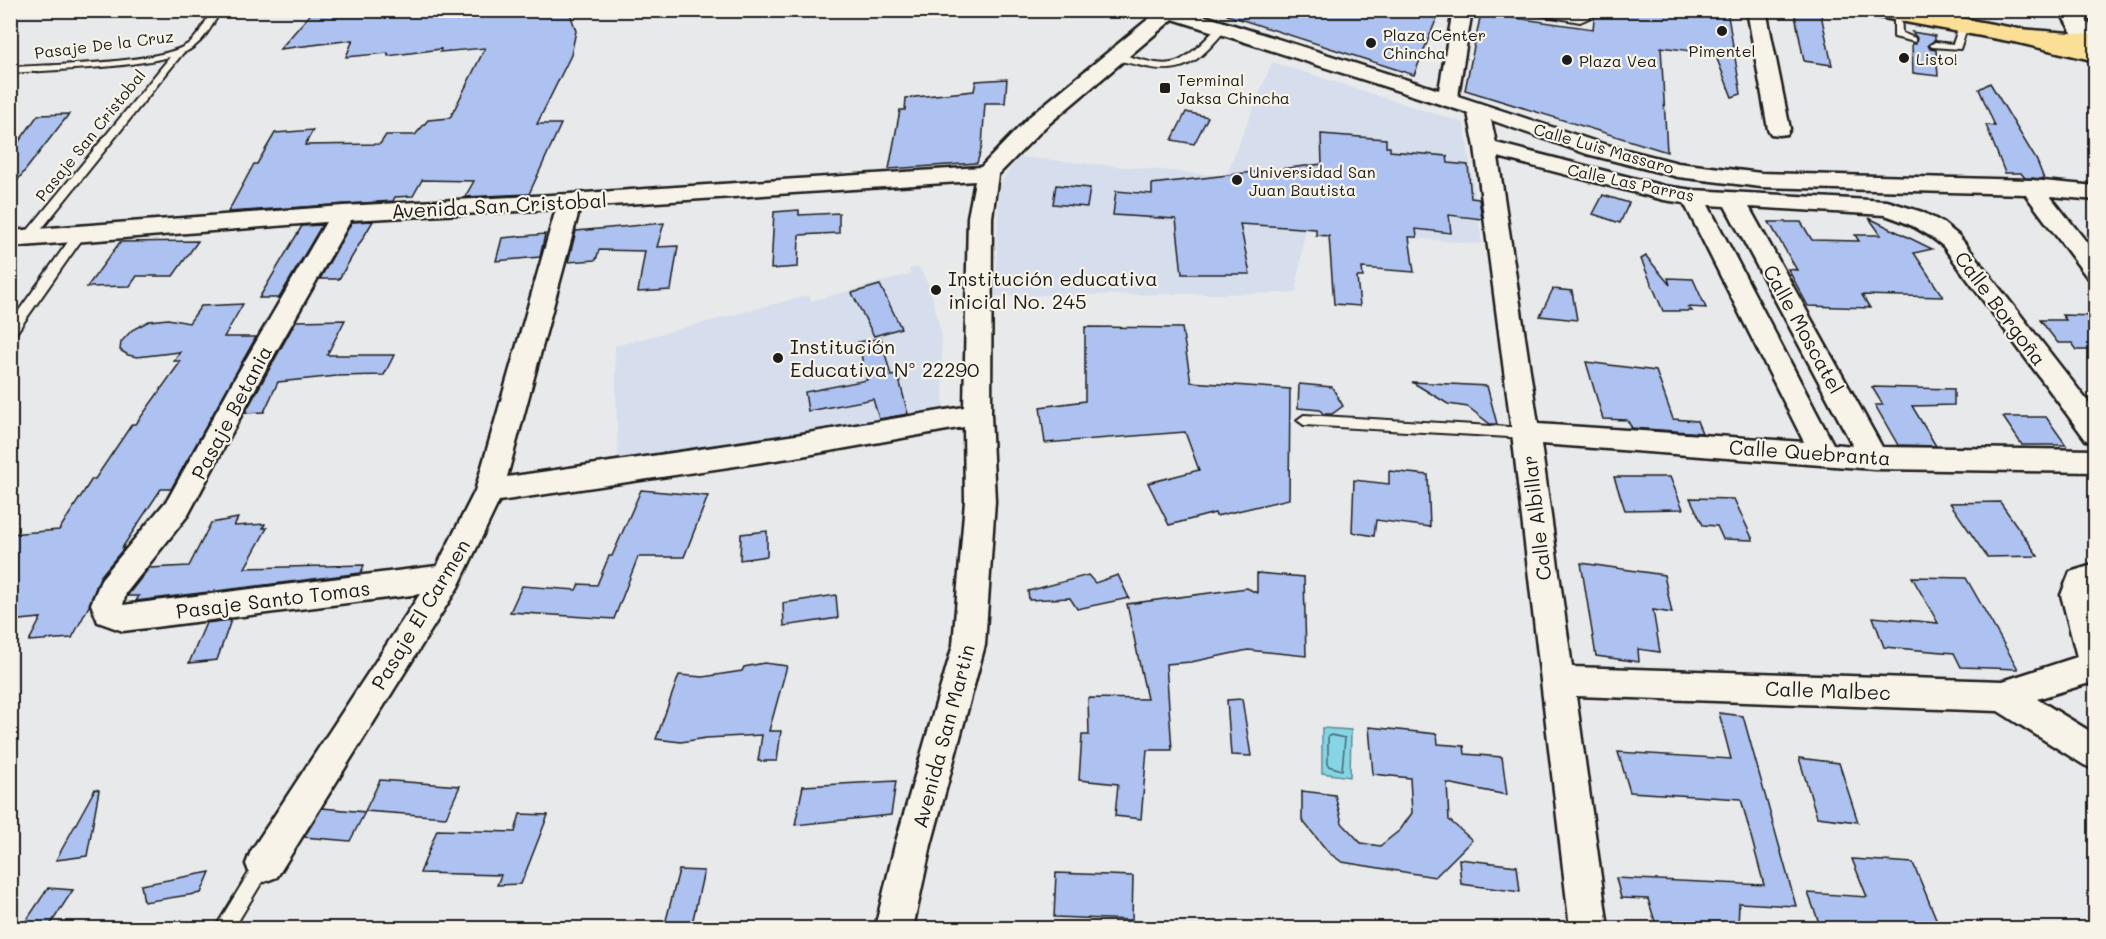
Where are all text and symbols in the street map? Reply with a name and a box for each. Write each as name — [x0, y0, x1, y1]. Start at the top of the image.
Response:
place label: Plaza Center Chincha — [1383, 24, 1486, 63]
marker: Pimentel — [1715, 24, 1729, 38]
street label: Pasaje De la Cruz — [33, 25, 175, 63]
marker: Plaza Center Chincha — [1364, 36, 1378, 50]
place label: Pimentel — [1688, 40, 1756, 61]
place label: Listo! — [1916, 48, 1958, 69]
place label: Plaza Vea — [1579, 50, 1657, 71]
marker: Listo! — [1897, 51, 1911, 65]
marker: Plaza Vea — [1560, 53, 1574, 67]
street label: Pasaje San Cristobal — [30, 65, 150, 205]
place label: Terminal Jaksa Chincha — [1177, 69, 1290, 108]
marker: Terminal Jaksa Chincha — [1158, 81, 1172, 95]
street label: Calle Luis Massaro — [1531, 118, 1677, 178]
street label: Calle Las Parras — [1566, 158, 1696, 206]
place label: Universidad San Juan Bautista — [1249, 161, 1376, 200]
marker: Universidad San Juan Bautista — [1230, 173, 1244, 187]
street label: Avenida San Cristobal — [391, 186, 607, 224]
street label: Calle Borgoña — [1949, 246, 2053, 370]
street label: Calle Moscatel — [1758, 260, 1850, 398]
place label: Institución educativa inicial No. 245 — [948, 265, 1158, 314]
marker: Institución educativa inicial No. 245 — [929, 283, 943, 297]
place label: Institución Educativa Nº 22290 — [790, 333, 979, 382]
street label: Pasaje Betania — [185, 341, 277, 483]
marker: Institución Educativa Nº 22290 — [771, 351, 785, 365]
street label: Calle Quebranta — [1728, 433, 1892, 471]
street label: Calle Albillar — [1515, 454, 1557, 582]
street label: Pasaje El Carmen — [365, 534, 475, 694]
street label: Pasaje Santo Tomas — [174, 574, 372, 624]
street label: Avenida San Martin — [906, 641, 980, 831]
street label: Calle Malbec — [1765, 675, 1891, 705]

